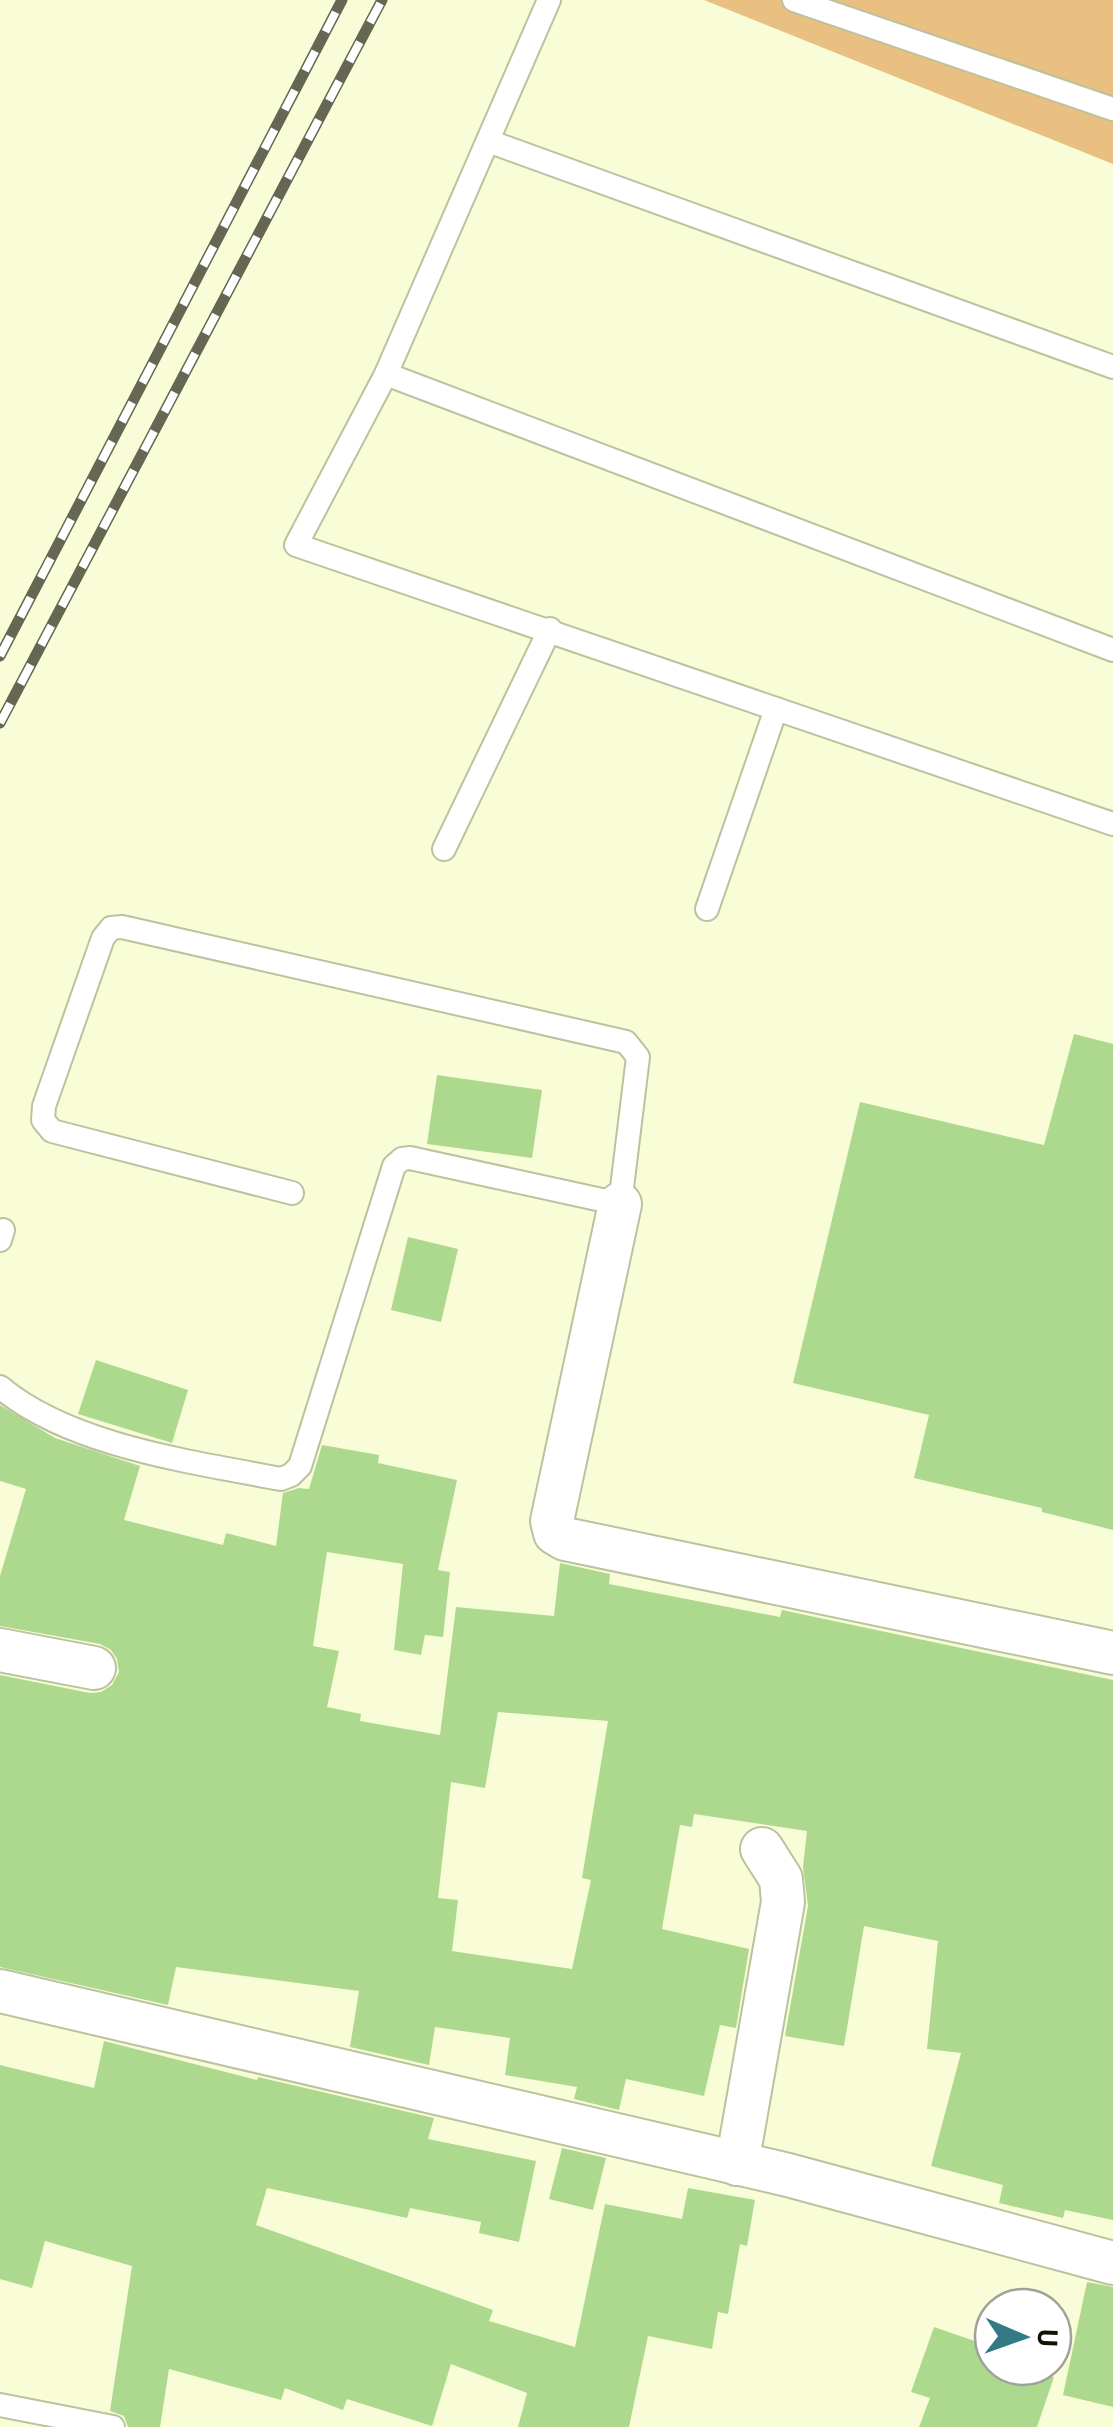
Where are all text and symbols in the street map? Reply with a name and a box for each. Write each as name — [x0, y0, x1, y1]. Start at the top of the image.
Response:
north arrow — [973, 2287, 1073, 2387]
text: U — [1032, 2329, 1066, 2347]

